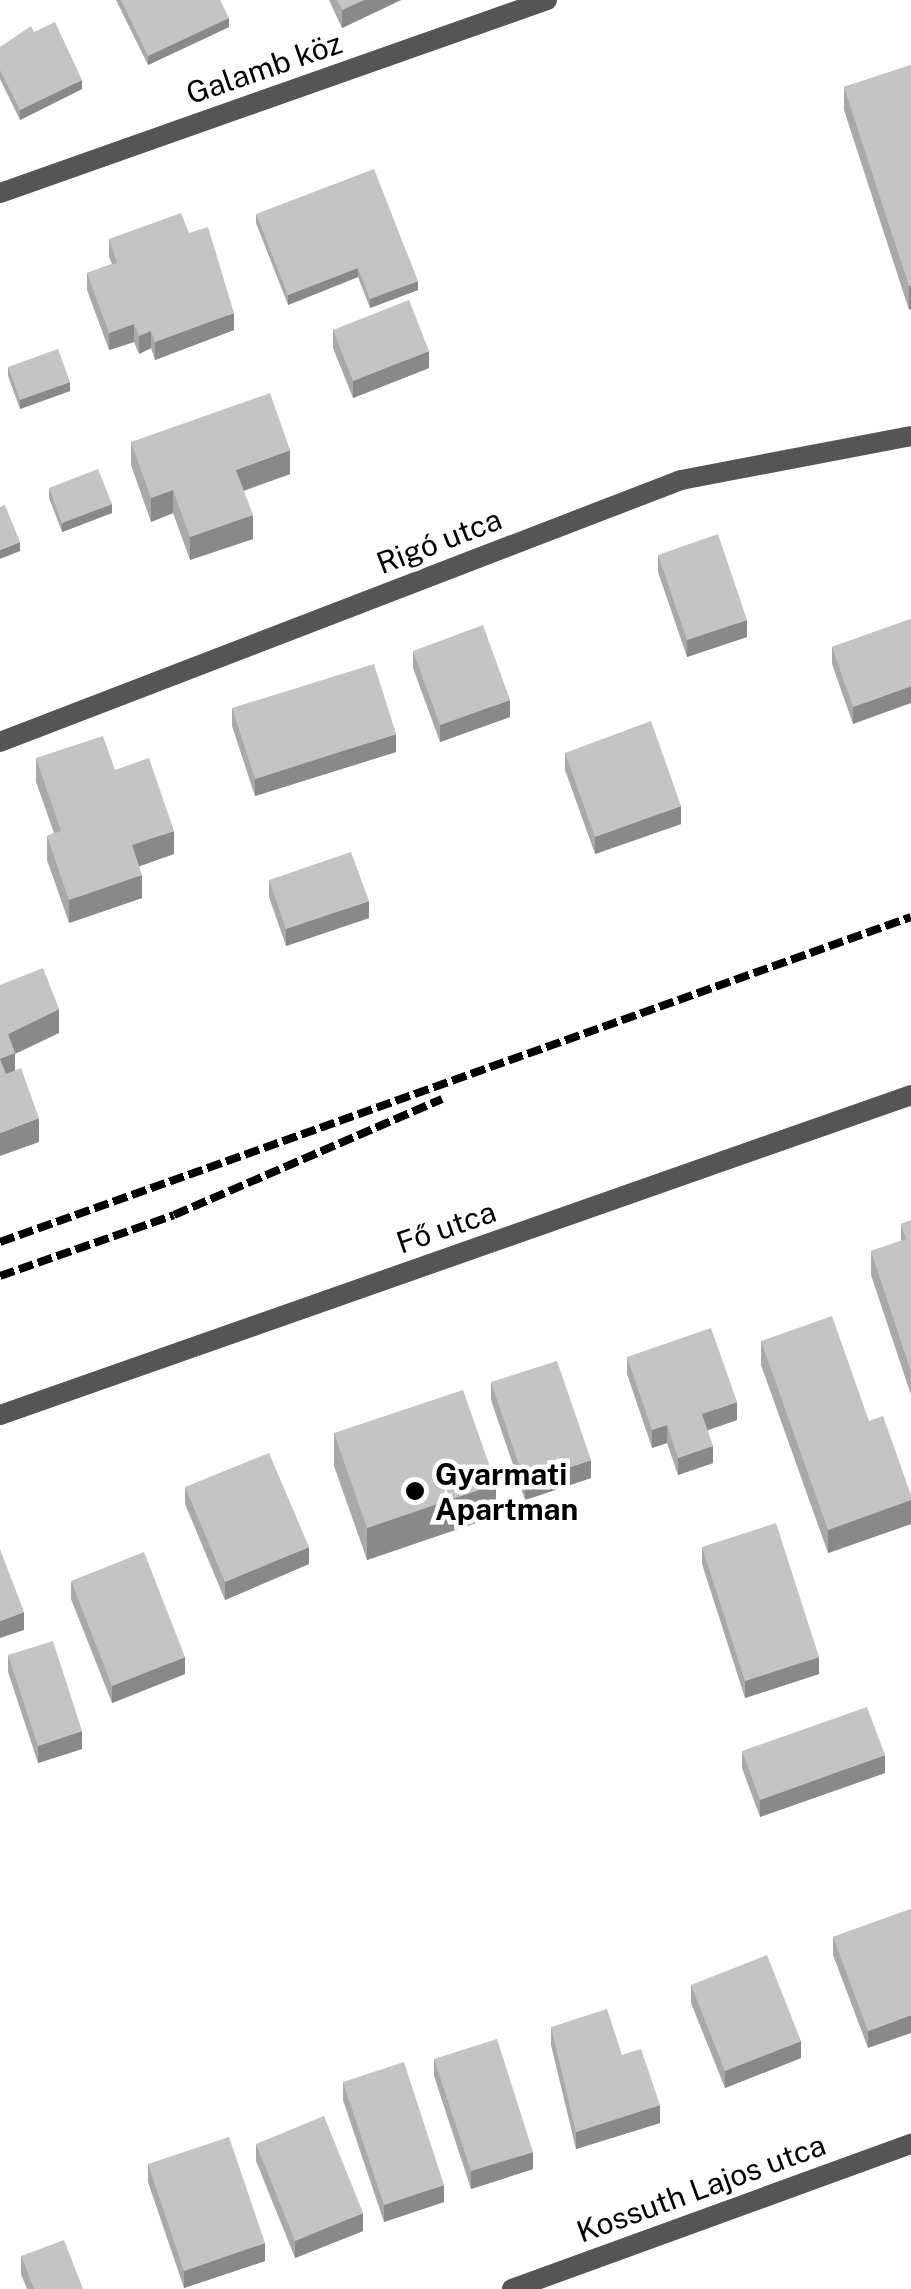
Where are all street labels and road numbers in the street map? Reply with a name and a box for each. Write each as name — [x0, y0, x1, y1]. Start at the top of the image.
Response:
street label: Galamb köz — [181, 25, 347, 111]
street label: Rigó utca — [371, 501, 507, 581]
street label: Fő utca — [391, 1193, 501, 1261]
street label: Kossuth Lajos utca — [572, 2126, 830, 2250]

